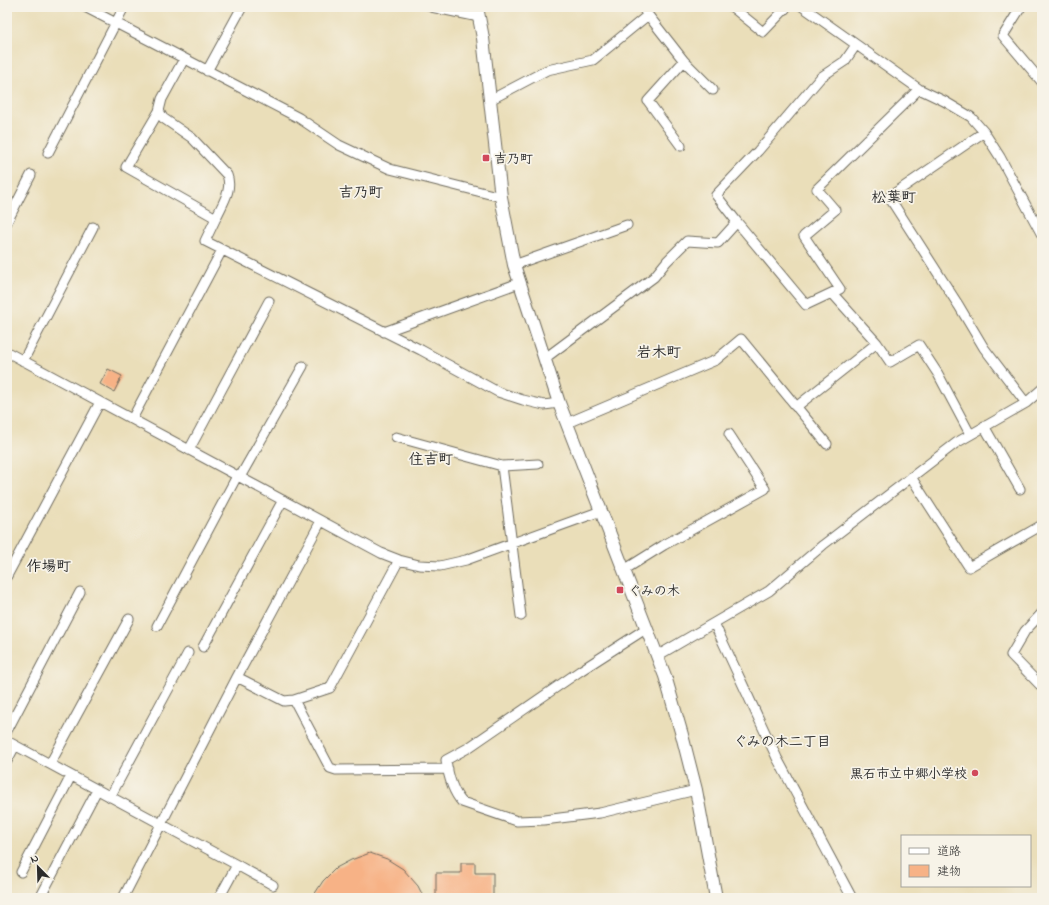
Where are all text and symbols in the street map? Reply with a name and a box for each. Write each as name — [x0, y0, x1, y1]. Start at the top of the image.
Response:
place label: 吉乃町 — [494, 150, 533, 169]
marker: 吉乃町 — [481, 153, 491, 163]
district label: 吉乃町 — [338, 182, 384, 204]
district label: 松葉町 — [871, 187, 917, 209]
district label: 岩木町 — [636, 342, 682, 364]
district label: 住吉町 — [408, 449, 454, 471]
district label: 作場町 — [26, 556, 72, 578]
place label: ぐみの木 — [628, 582, 680, 601]
marker: ぐみの木 — [615, 585, 625, 595]
district label: ぐみの木二丁目 — [733, 732, 831, 753]
place label: 黒石市立中郷小学校 — [850, 765, 967, 784]
marker: 黒石市立中郷小学校 — [970, 768, 980, 778]
legend — [901, 835, 1031, 887]
text: 道路 — [937, 843, 961, 861]
north arrow — [18, 847, 58, 887]
text: N — [28, 850, 41, 868]
text: 建物 — [937, 863, 961, 881]

